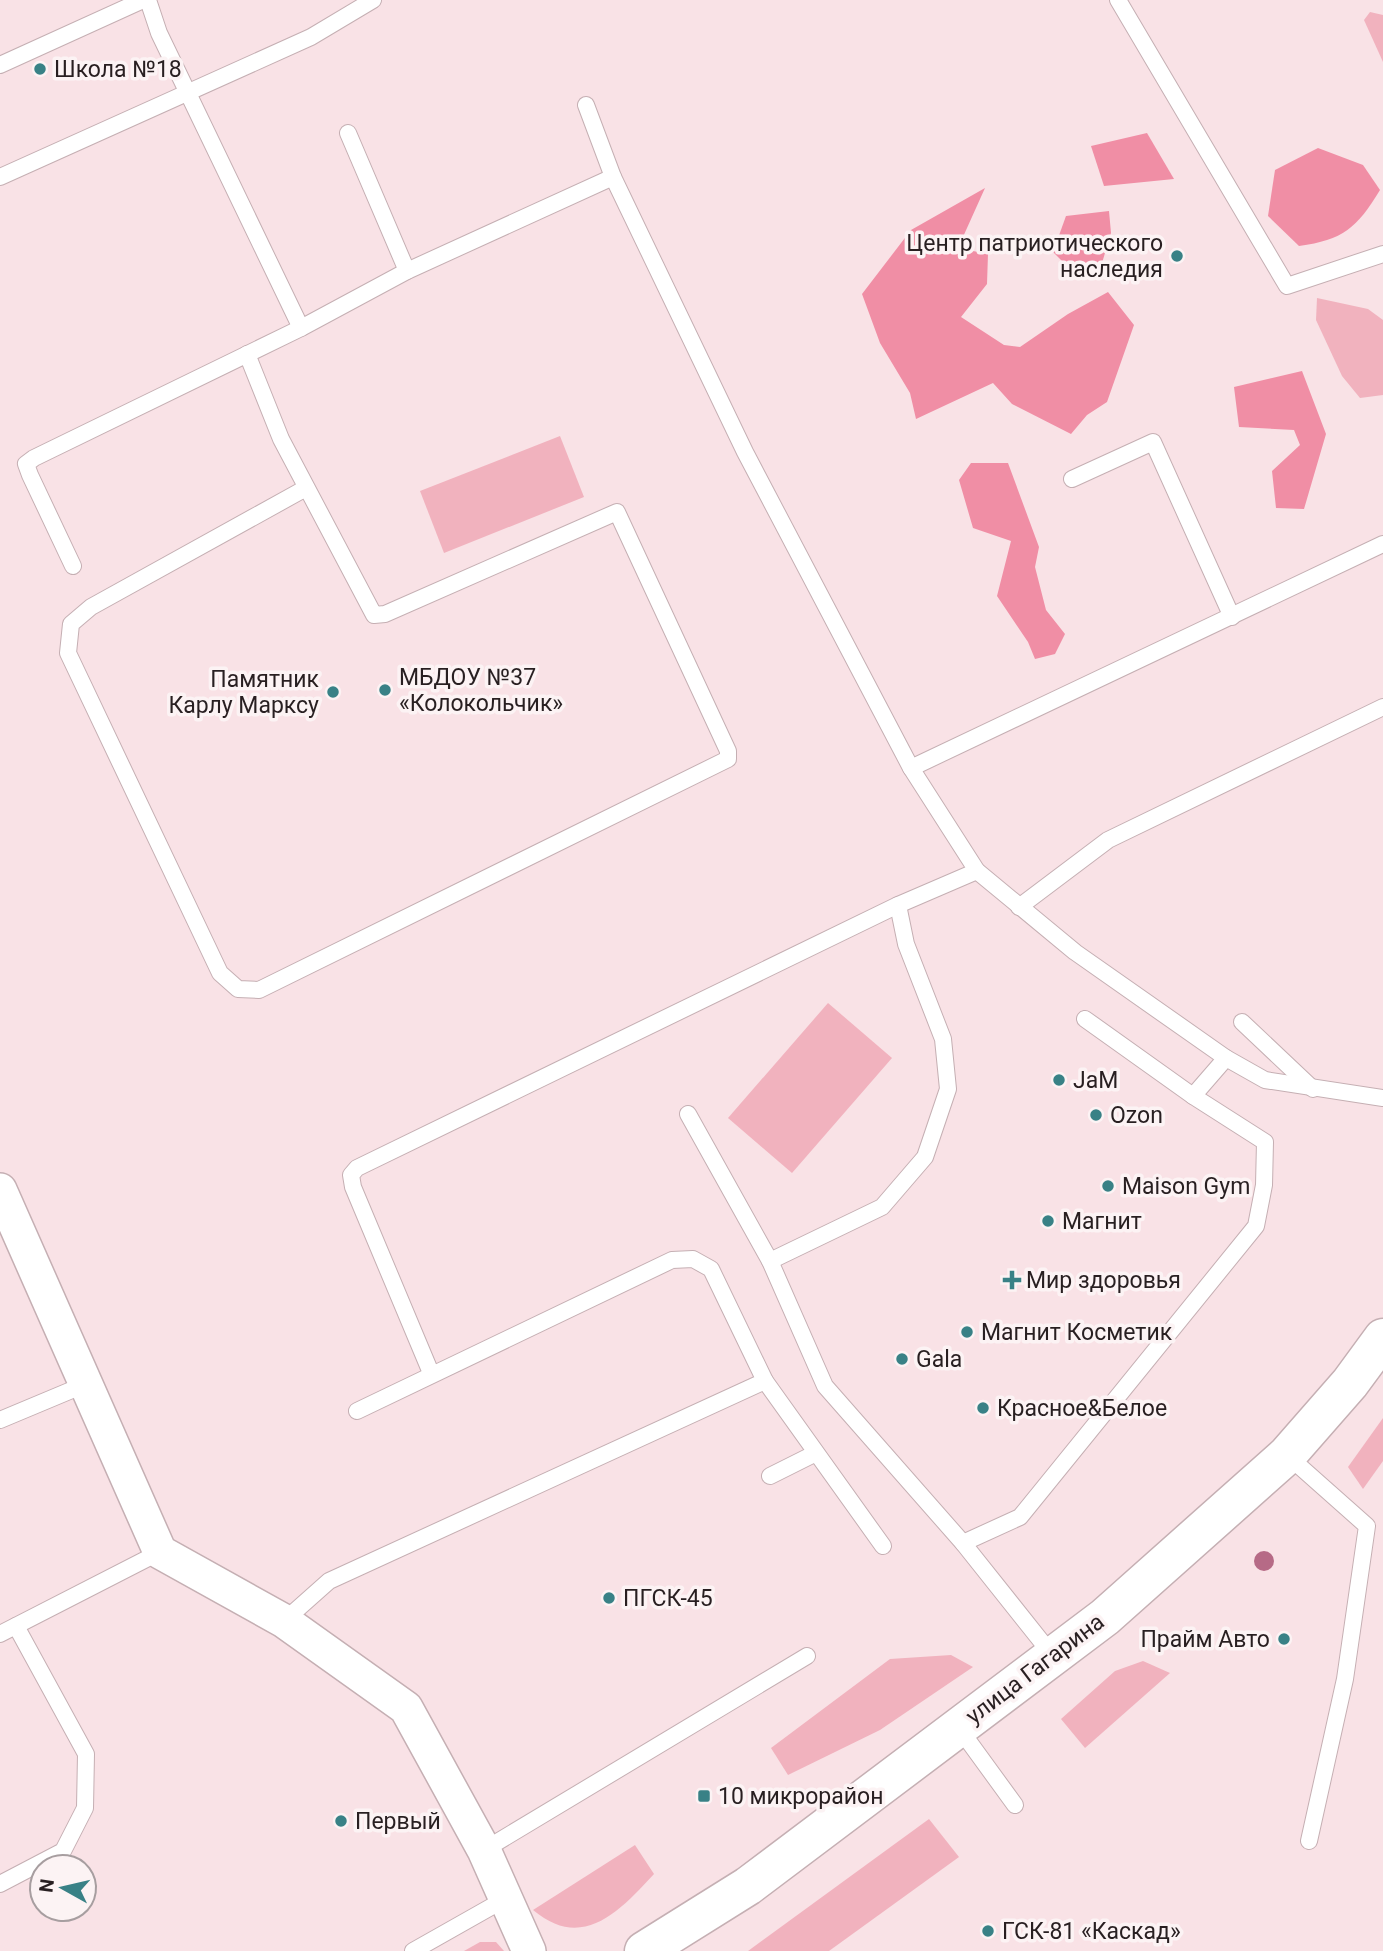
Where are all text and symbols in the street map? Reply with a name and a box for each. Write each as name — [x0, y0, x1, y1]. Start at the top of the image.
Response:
place label: Школа №18 — [54, 56, 182, 83]
marker: Школа №18 — [32, 61, 48, 77]
place label: Центр патриотического наследия — [906, 230, 1163, 283]
marker: Центр патриотического наследия — [1169, 248, 1185, 264]
place label: МБДОУ №37 «Колокольчик» — [399, 664, 563, 717]
place label: Памятник Карлу Марксу — [168, 666, 320, 719]
marker: МБДОУ №37 «Колокольчик» — [377, 682, 393, 698]
marker: Памятник Карлу Марксу — [325, 684, 341, 700]
place label: JaM — [1073, 1067, 1118, 1094]
marker: JaM — [1051, 1072, 1067, 1088]
place label: Ozon — [1110, 1102, 1163, 1129]
marker: Ozon — [1088, 1107, 1104, 1123]
place label: Maison Gym — [1122, 1173, 1250, 1200]
marker: Maison Gym — [1100, 1178, 1116, 1194]
place label: Магнит — [1062, 1208, 1142, 1235]
marker: Магнит — [1040, 1213, 1056, 1229]
place label: Мир здоровья — [1026, 1267, 1181, 1294]
marker: Мир здоровья — [1004, 1272, 1020, 1288]
place label: Магнит Косметик — [981, 1319, 1173, 1346]
marker: Магнит Косметик — [959, 1324, 975, 1340]
place label: Gala — [916, 1346, 962, 1373]
marker: Gala — [894, 1351, 910, 1367]
place label: Красное&Белое — [997, 1395, 1167, 1422]
marker: Красное&Белое — [975, 1400, 991, 1416]
place label: ПГСК-45 — [623, 1585, 713, 1612]
marker: ПГСК-45 — [601, 1590, 617, 1606]
street label: улица Гагарина — [961, 1608, 1109, 1730]
place label: Прайм Авто — [1140, 1626, 1270, 1653]
marker: Прайм Авто — [1276, 1631, 1292, 1647]
place label: 10 микрорайон — [718, 1783, 883, 1810]
marker: 10 микрорайон — [696, 1788, 712, 1804]
place label: Первый — [355, 1808, 441, 1835]
marker: Первый — [333, 1813, 349, 1829]
north arrow — [28, 1853, 98, 1923]
text: N — [34, 1877, 59, 1894]
place label: ГСК-81 «Каскад» — [1002, 1918, 1181, 1945]
marker: ГСК-81 «Каскад» — [980, 1923, 996, 1939]

